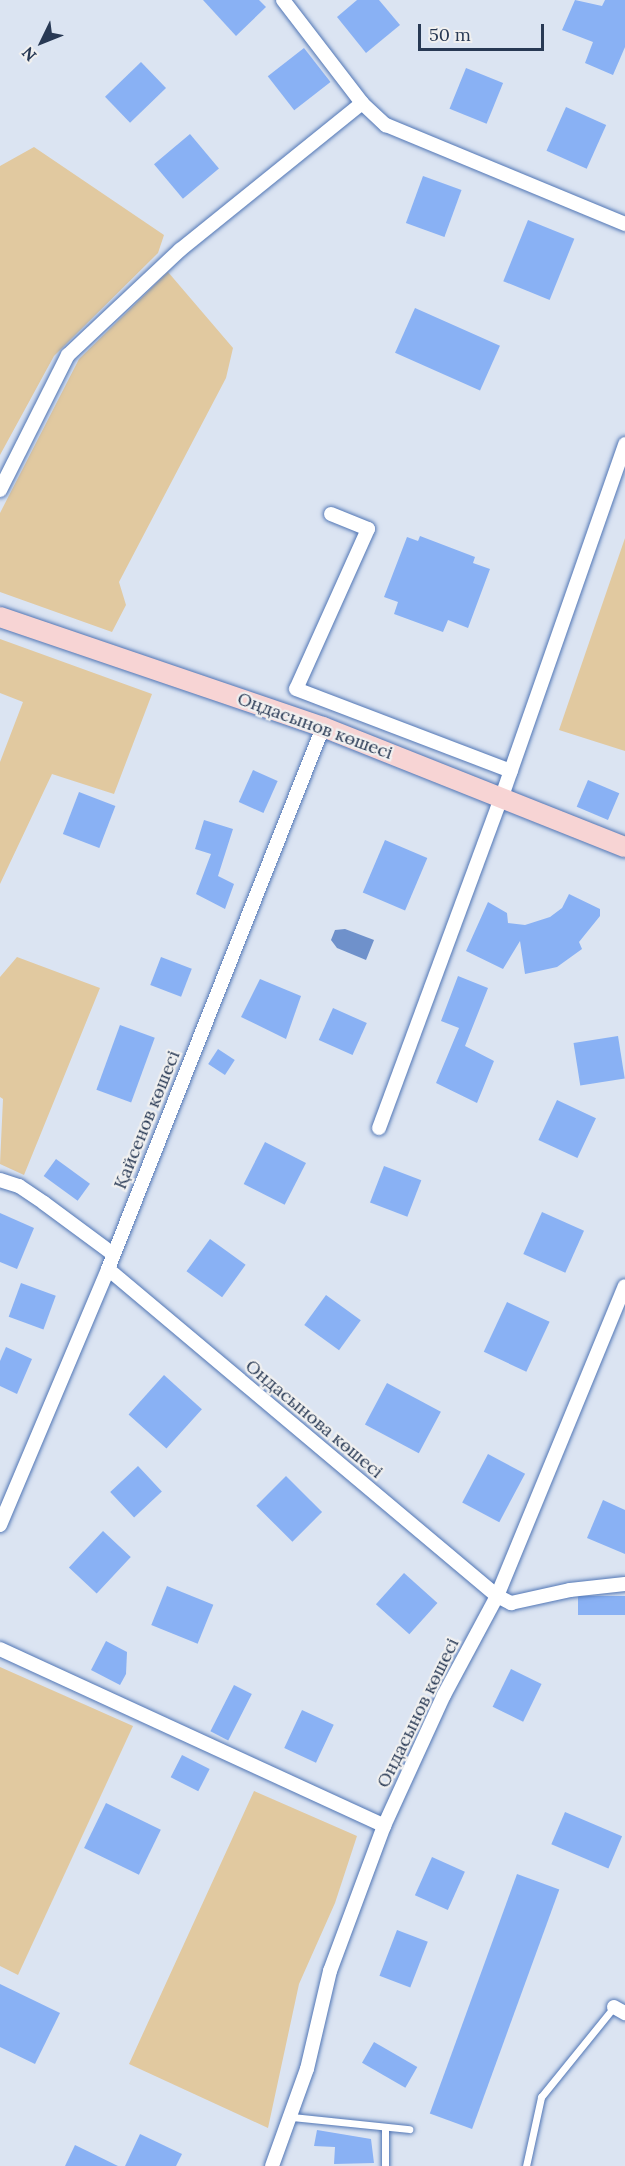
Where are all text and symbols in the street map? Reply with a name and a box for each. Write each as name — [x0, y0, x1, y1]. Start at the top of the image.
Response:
north arrow — [12, 12, 72, 72]
scale bar — [421, 12, 547, 50]
text: 50 m — [429, 23, 471, 46]
text: N — [17, 43, 40, 66]
street label: Оңдасынов көшесі — [234, 688, 396, 764]
street label: Қайсенов көшесі — [109, 1048, 185, 1192]
street label: Ондасынова көшесі — [241, 1355, 387, 1483]
street label: Ондасынов көшесі — [372, 1635, 464, 1791]

